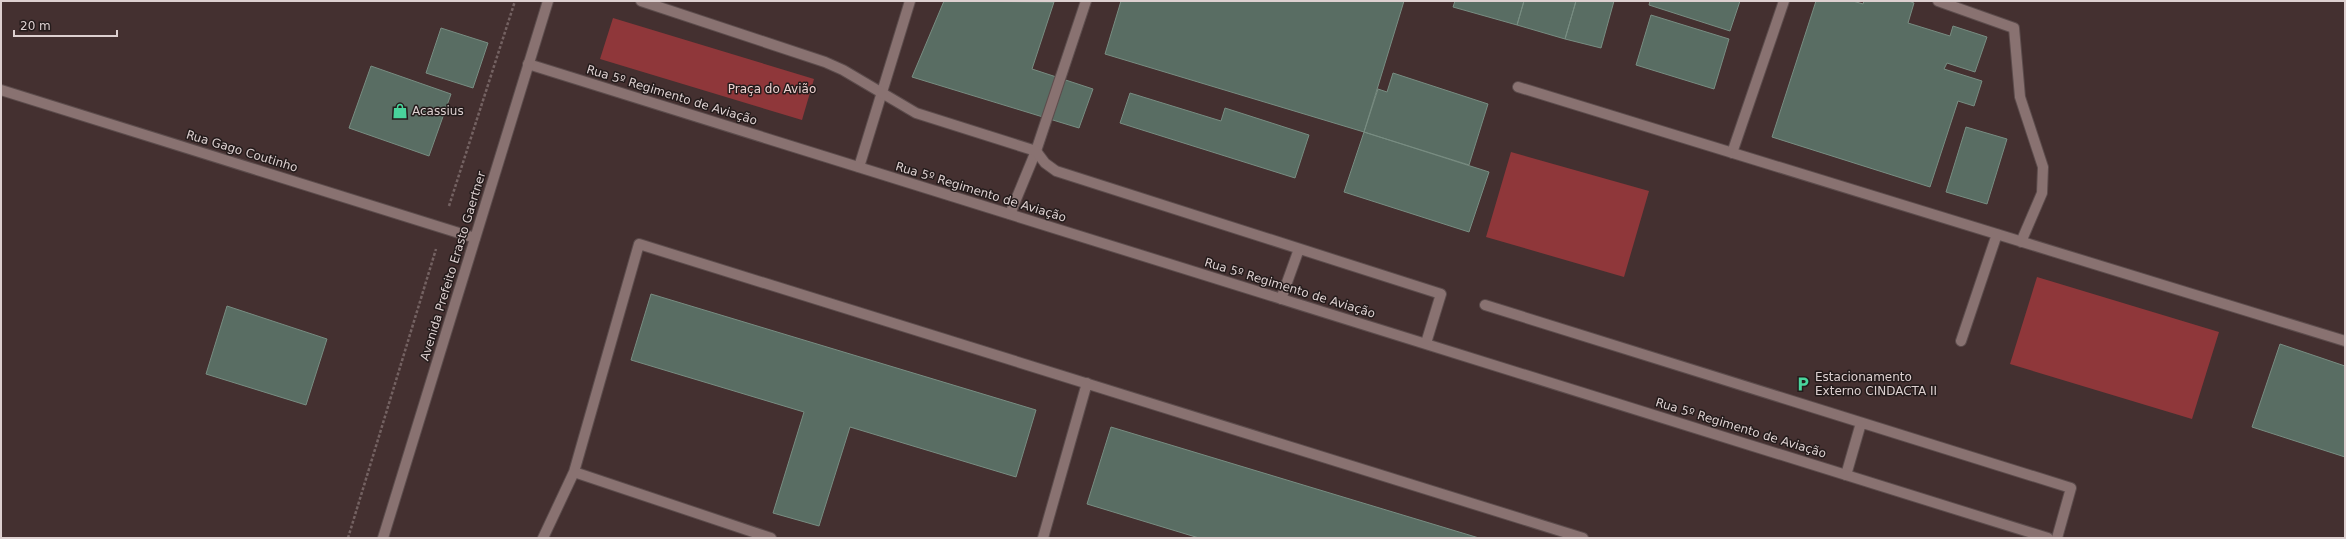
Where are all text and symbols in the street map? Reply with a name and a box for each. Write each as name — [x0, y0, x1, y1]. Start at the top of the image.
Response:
scale bar — [14, 12, 117, 38]
text: 20 m — [20, 19, 51, 33]
street label: Rua 5º Regimento de Aviação — [585, 62, 759, 128]
park label: Praça do Avião — [728, 82, 816, 96]
shop icon: Acassius — [391, 102, 409, 120]
place label: Acassius — [412, 104, 464, 118]
street label: Rua Gago Coutinho — [185, 127, 299, 175]
street label: Rua 5º Regimento de Aviação — [894, 159, 1068, 225]
street label: Avenida Prefeito Erasto Gaertner — [417, 170, 489, 362]
street label: Rua 5º Regimento de Aviação — [1203, 255, 1377, 321]
place label: Estacionamento Externo CINDACTA II — [1815, 370, 1937, 398]
parking icon: Estacionamento Externo CINDACTA II — [1794, 375, 1812, 393]
street label: Rua 5º Regimento de Aviação — [1654, 395, 1828, 461]

